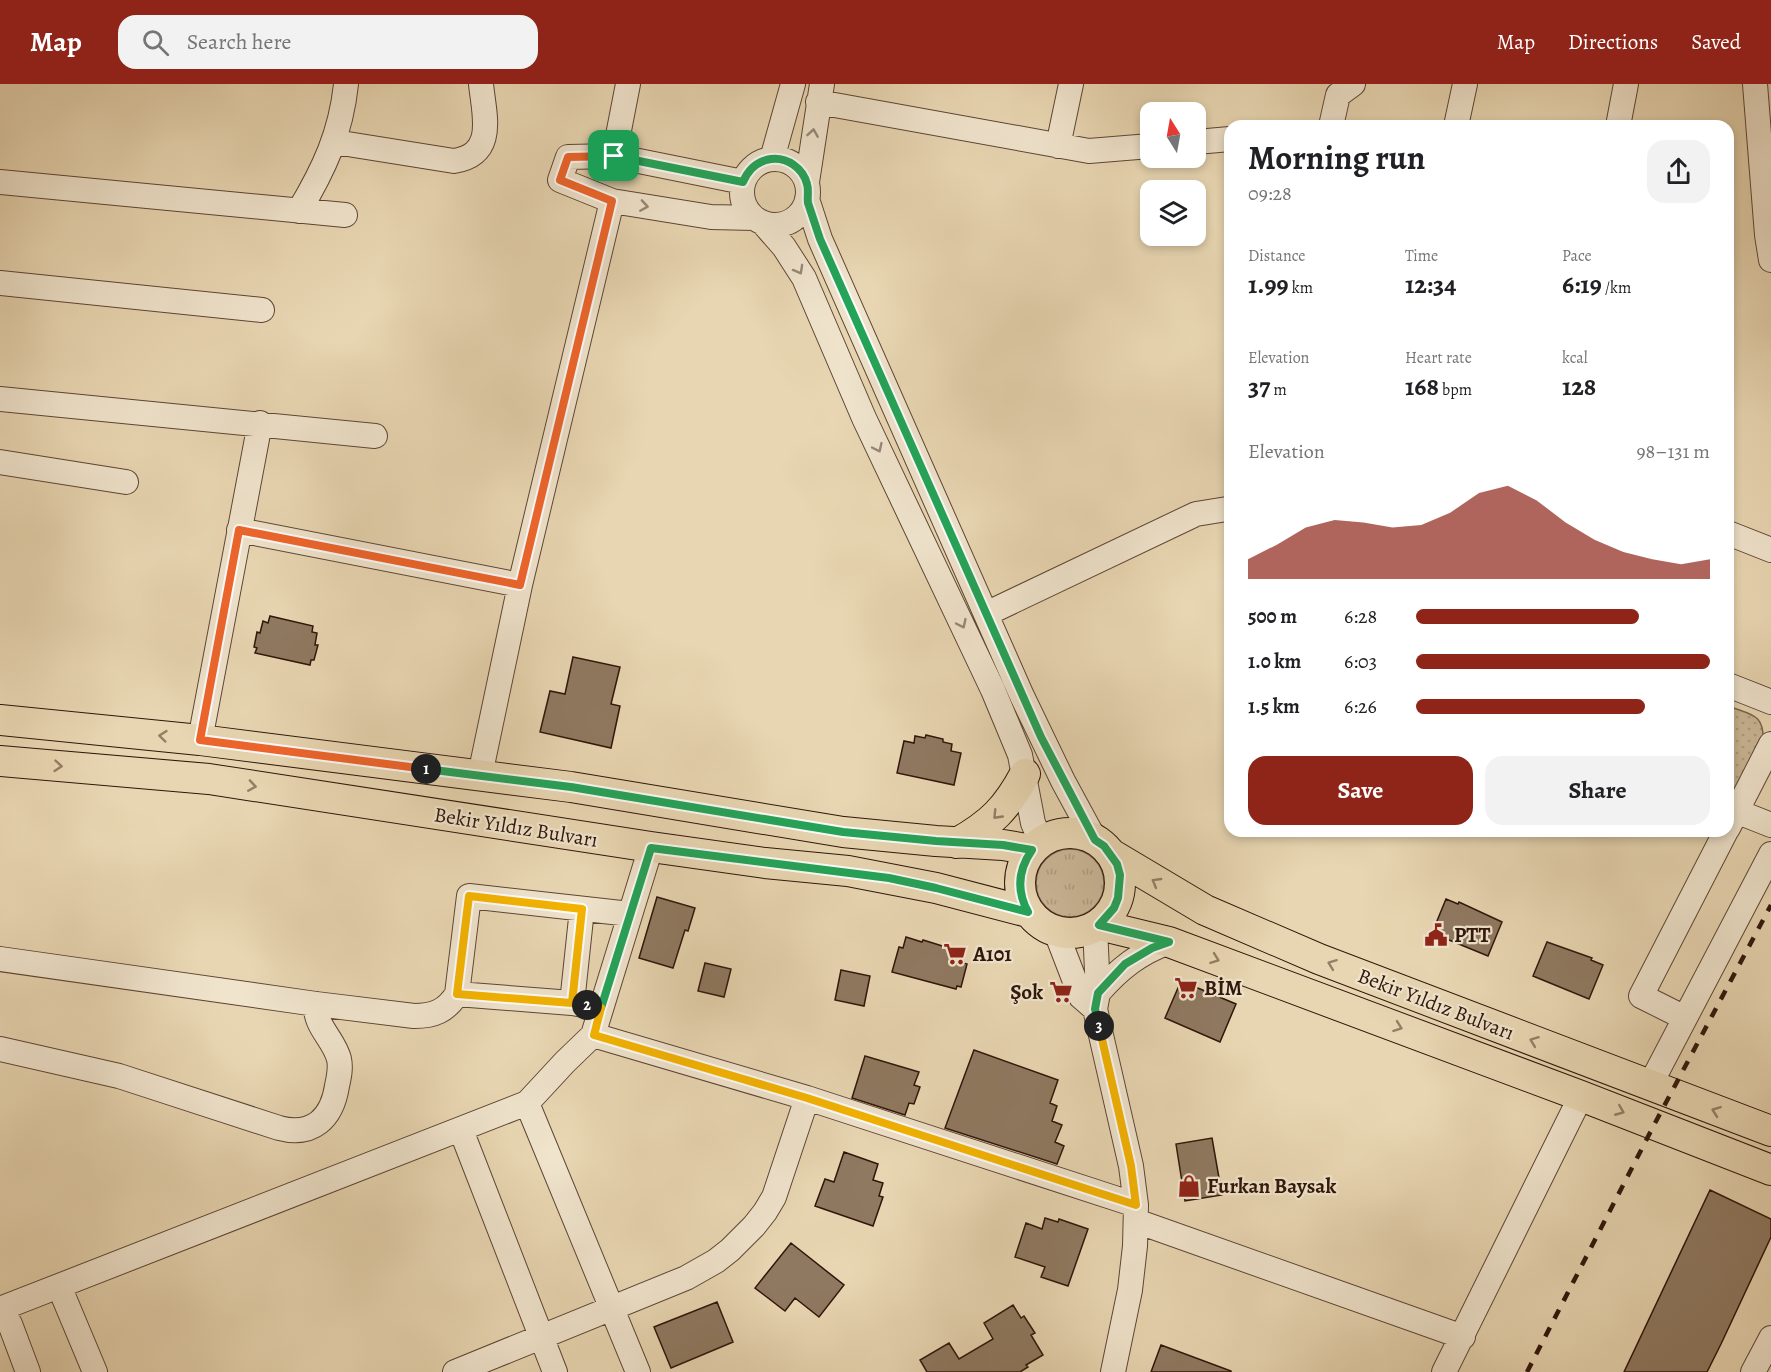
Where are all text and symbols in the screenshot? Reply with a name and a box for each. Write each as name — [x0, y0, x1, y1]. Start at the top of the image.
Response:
search box — [118, 15, 538, 69]
text: Map — [30, 23, 82, 61]
icon: search — [139, 26, 172, 59]
text: Search here — [187, 27, 291, 57]
text: Map — [1497, 28, 1535, 56]
text: Directions — [1568, 28, 1658, 56]
text: Saved — [1691, 28, 1741, 56]
north arrow — [1140, 102, 1206, 168]
map controls — [1140, 102, 1206, 246]
one-way arrow — [806, 128, 819, 138]
pin — [588, 130, 639, 181]
text: Morning run — [1248, 135, 1425, 180]
icon: arrive — [597, 139, 630, 172]
button: share — [1647, 140, 1710, 203]
button: layers — [1140, 180, 1206, 246]
text: 09:28 — [1248, 180, 1292, 207]
one-way arrow — [639, 199, 649, 212]
text: Distance — [1248, 245, 1305, 267]
text: Time — [1405, 245, 1438, 267]
text: Pace — [1562, 245, 1592, 267]
one-way arrow — [792, 264, 803, 274]
text: 1.99 — [1248, 267, 1289, 302]
text: 12:34 — [1405, 267, 1456, 302]
text: 6:19 — [1562, 267, 1602, 302]
text: km — [1289, 277, 1313, 299]
text: /km — [1602, 277, 1631, 299]
text: Elevation — [1248, 347, 1309, 369]
text: Heart rate — [1405, 347, 1472, 369]
text: kcal — [1562, 347, 1588, 369]
text: 37 — [1248, 369, 1270, 404]
text: 168 — [1405, 369, 1439, 404]
text: 128 — [1562, 369, 1596, 404]
text: m — [1270, 379, 1287, 401]
text: bpm — [1439, 379, 1472, 401]
text: Elevation — [1248, 438, 1325, 465]
text: 98–131 m — [1636, 438, 1710, 465]
one-way arrow — [871, 441, 883, 452]
text: 500 m — [1248, 603, 1297, 630]
text: 6:28 — [1344, 603, 1377, 630]
one-way arrow — [954, 617, 966, 628]
text: 1.0 km — [1248, 648, 1301, 675]
text: 6:03 — [1344, 648, 1377, 675]
text: 1.5 km — [1248, 693, 1300, 720]
text: 6:26 — [1344, 693, 1377, 720]
one-way arrow — [158, 730, 167, 743]
pin: 1 — [411, 754, 441, 784]
button: Save — [1248, 756, 1473, 825]
button: Share — [1485, 756, 1710, 825]
text: 1 — [423, 758, 429, 780]
one-way arrow — [54, 760, 63, 773]
one-way arrow — [248, 779, 257, 791]
street label: Bekir Yıldız Bulvarı — [432, 800, 600, 854]
one-way arrow — [994, 807, 1005, 818]
one-way arrow — [1152, 878, 1162, 889]
place label: PTT — [1454, 921, 1491, 949]
public building icon: PTT — [1423, 922, 1449, 948]
place label: A101 — [972, 940, 1012, 968]
supermarket icon: A101 — [942, 941, 968, 967]
one-way arrow — [1209, 952, 1220, 964]
one-way arrow — [1327, 959, 1338, 971]
street label: Bekir Yıldız Bulvarı — [1354, 961, 1518, 1047]
place label: BİM — [1204, 974, 1243, 1002]
supermarket icon: BİM — [1173, 975, 1199, 1001]
place label: Şok — [1010, 978, 1043, 1006]
supermarket icon: Şok — [1048, 979, 1074, 1005]
pin: 2 — [572, 990, 602, 1020]
text: 2 — [583, 994, 591, 1016]
pin: 3 — [1084, 1011, 1114, 1041]
text: 3 — [1096, 1015, 1102, 1037]
one-way arrow — [1392, 1020, 1403, 1032]
one-way arrow — [1529, 1036, 1540, 1048]
one-way arrow — [1613, 1104, 1624, 1116]
one-way arrow — [1711, 1106, 1722, 1118]
place label: Furkan Baysak — [1207, 1172, 1336, 1200]
shop icon: Furkan Baysak — [1176, 1173, 1202, 1199]

